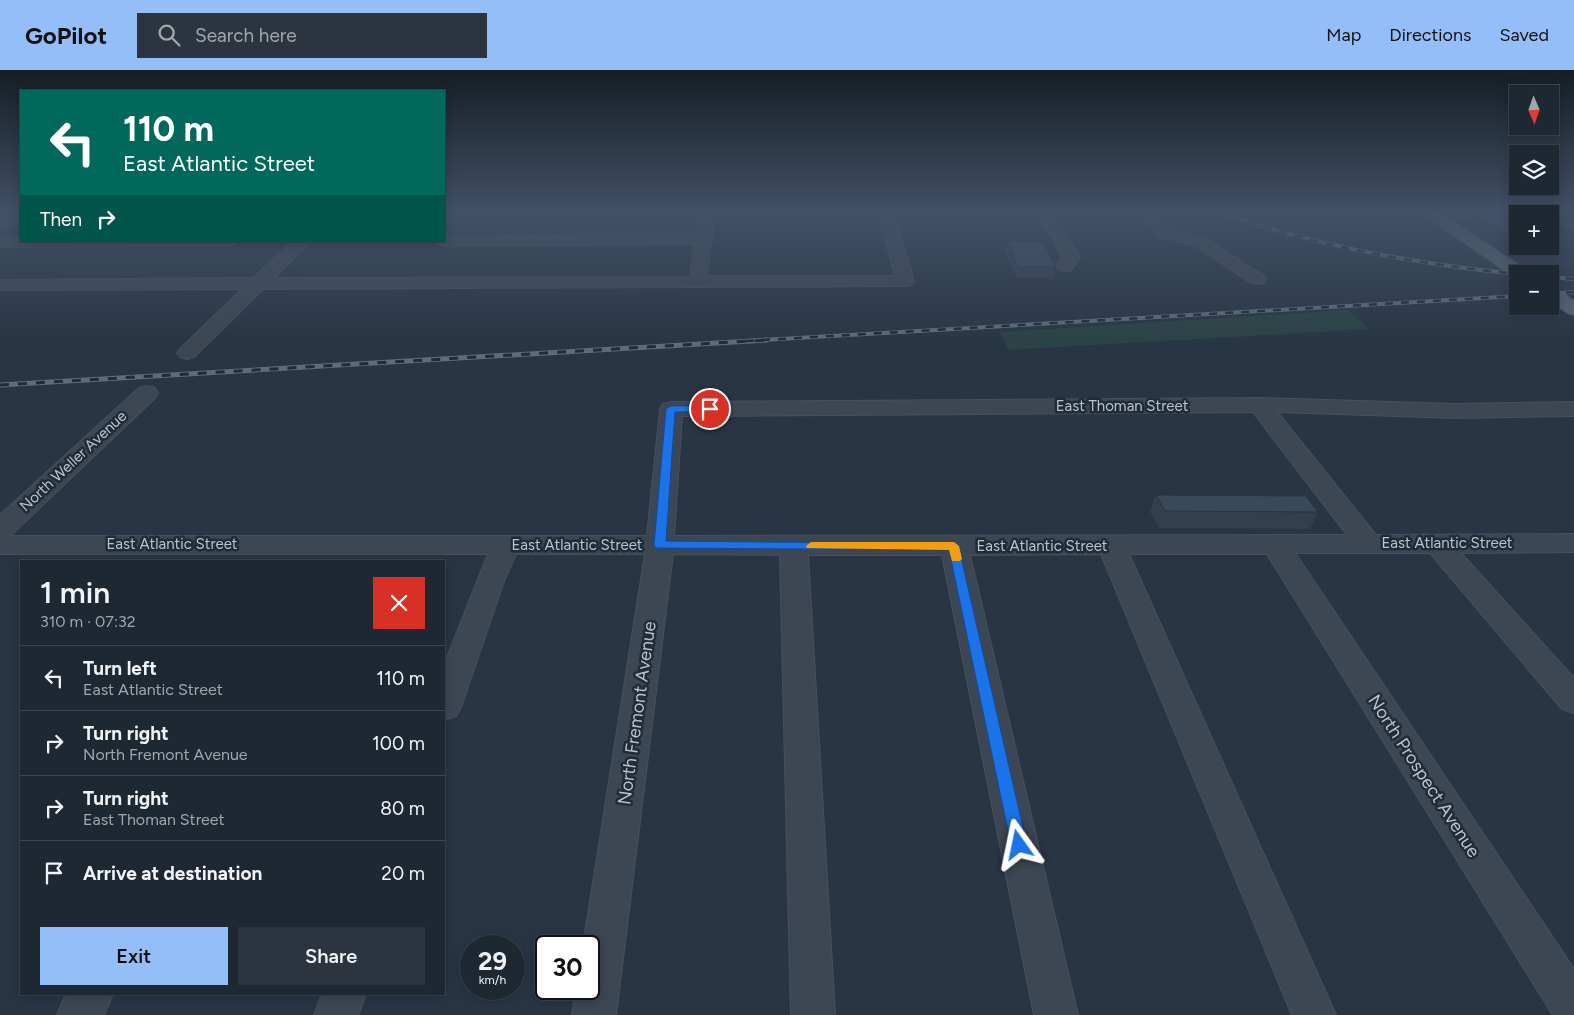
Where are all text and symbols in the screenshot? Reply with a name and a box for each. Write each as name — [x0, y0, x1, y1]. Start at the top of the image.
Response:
search box — [137, 13, 487, 58]
text: GoPilot — [25, 21, 107, 50]
icon: search — [155, 21, 183, 49]
text: Search here — [195, 24, 297, 47]
text: Map — [1326, 24, 1361, 46]
text: Directions — [1389, 24, 1471, 46]
text: Saved — [1499, 24, 1549, 46]
north arrow — [1509, 85, 1559, 135]
map controls — [1509, 85, 1559, 315]
text: 110 m — [123, 108, 214, 150]
icon: left — [40, 110, 105, 175]
button: layers — [1509, 145, 1559, 195]
text: East Atlantic Street — [123, 150, 315, 177]
icon: right — [92, 205, 120, 233]
button: + — [1509, 205, 1559, 255]
text: Then — [40, 208, 82, 231]
button: − — [1509, 265, 1559, 315]
pin — [689, 388, 731, 430]
icon: arrive — [696, 395, 724, 423]
street label: East Thoman Street — [1056, 397, 1189, 415]
street label: North Weller Avenue — [16, 407, 130, 515]
street label: East Atlantic Street — [1381, 534, 1513, 552]
street label: East Atlantic Street — [106, 535, 238, 553]
street label: East Atlantic Street — [511, 536, 643, 554]
street label: East Atlantic Street — [976, 537, 1108, 555]
text: 1 min — [40, 574, 110, 611]
button: close — [373, 577, 425, 629]
text: 310 m · 07:32 — [40, 612, 136, 631]
street label: North Fremont Avenue — [613, 620, 661, 806]
text: Turn left — [83, 657, 157, 680]
icon: left — [40, 664, 68, 692]
text: 110 m — [376, 667, 425, 690]
text: East Atlantic Street — [83, 680, 223, 699]
street label: North Prospect Avenue — [1363, 691, 1485, 862]
text: Turn right — [83, 722, 169, 745]
icon: right — [40, 729, 68, 757]
text: 100 m — [372, 732, 425, 755]
text: North Fremont Avenue — [83, 745, 248, 764]
text: Turn right — [83, 787, 169, 810]
icon: right — [40, 794, 68, 822]
text: 80 m — [380, 797, 425, 820]
text: East Thoman Street — [83, 810, 225, 829]
position arrow — [992, 818, 1044, 870]
icon: arrive — [40, 859, 68, 887]
text: Arrive at destination — [83, 862, 262, 885]
text: 20 m — [381, 862, 425, 885]
button: Exit — [40, 927, 228, 985]
button: Share — [238, 927, 425, 985]
speed limit sign: 30 — [535, 935, 600, 1000]
text: 29 — [478, 946, 507, 976]
text: km/h — [479, 973, 506, 987]

